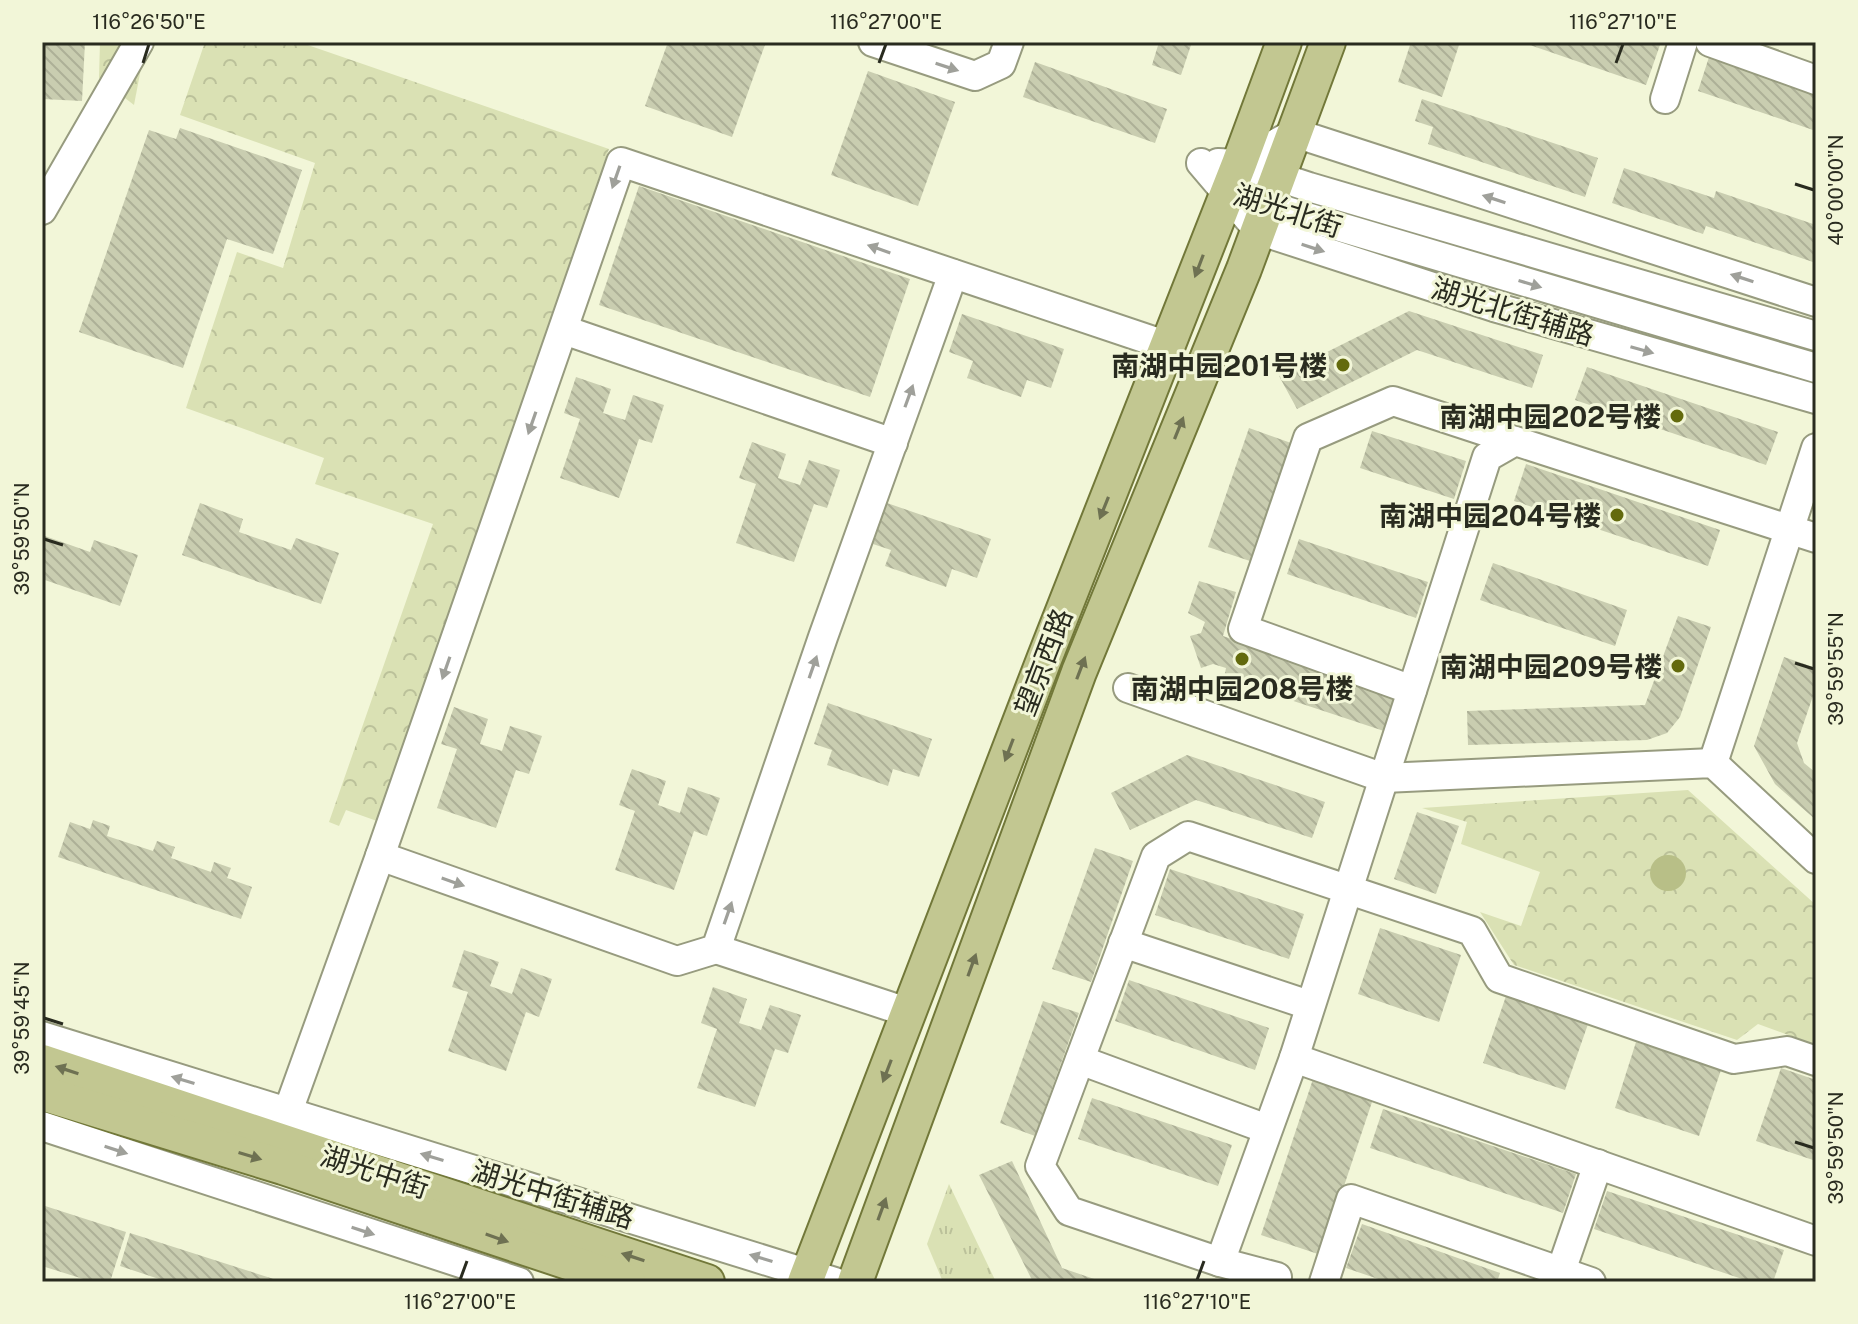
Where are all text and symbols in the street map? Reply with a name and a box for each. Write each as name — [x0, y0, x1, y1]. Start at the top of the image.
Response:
text: 116°26'50"E — [92, 10, 206, 34]
text: 116°27'00"E — [830, 10, 942, 34]
text: 116°27'10"E — [1569, 10, 1677, 34]
one-way arrow — [935, 61, 959, 73]
text: 40°00'00"N — [1824, 134, 1848, 246]
one-way arrow — [609, 165, 621, 189]
street label: 湖光北街 — [1230, 177, 1346, 243]
one-way arrow — [1482, 192, 1506, 205]
one-way arrow — [1301, 242, 1325, 255]
one-way arrow — [867, 243, 891, 255]
one-way arrow — [1192, 254, 1205, 278]
street label: 湖光北街辅路 — [1428, 271, 1598, 351]
one-way arrow — [1729, 271, 1753, 284]
one-way arrow — [1519, 278, 1543, 291]
one-way arrow — [1629, 344, 1654, 356]
place label: 南湖中园201号楼 — [1111, 349, 1327, 382]
marker: 南湖中园201号楼 — [1334, 356, 1352, 374]
one-way arrow — [904, 384, 916, 408]
place label: 南湖中园202号楼 — [1439, 400, 1661, 433]
marker: 南湖中园202号楼 — [1668, 407, 1686, 425]
one-way arrow — [525, 411, 537, 435]
one-way arrow — [1173, 415, 1186, 439]
text: 39°59'50"N — [10, 482, 34, 596]
one-way arrow — [1097, 496, 1110, 520]
place label: 南湖中园204号楼 — [1379, 499, 1601, 532]
marker: 南湖中园204号楼 — [1608, 506, 1626, 524]
street label: 望京西路 — [1008, 604, 1078, 720]
text: 39°59'55"N — [1824, 612, 1848, 726]
marker: 南湖中园208号楼 — [1233, 650, 1251, 668]
place label: 南湖中园209号楼 — [1440, 650, 1662, 683]
one-way arrow — [808, 655, 820, 679]
one-way arrow — [1075, 656, 1088, 680]
one-way arrow — [439, 657, 451, 681]
marker: 南湖中园209号楼 — [1669, 657, 1687, 675]
place label: 南湖中园208号楼 — [1131, 672, 1353, 705]
one-way arrow — [1002, 738, 1015, 762]
one-way arrow — [442, 876, 466, 889]
one-way arrow — [723, 901, 735, 925]
one-way arrow — [966, 953, 978, 977]
text: 39°59'45"N — [10, 961, 34, 1075]
one-way arrow — [880, 1059, 893, 1083]
one-way arrow — [54, 1064, 78, 1076]
one-way arrow — [171, 1073, 195, 1086]
text: 39°59'50"N — [1824, 1091, 1848, 1205]
street label: 湖光中街 — [317, 1138, 433, 1204]
one-way arrow — [104, 1145, 128, 1157]
one-way arrow — [419, 1150, 443, 1163]
one-way arrow — [239, 1151, 263, 1163]
street label: 湖光中街辅路 — [468, 1154, 638, 1234]
one-way arrow — [876, 1197, 889, 1221]
one-way arrow — [352, 1225, 376, 1238]
one-way arrow — [485, 1233, 509, 1245]
one-way arrow — [620, 1251, 644, 1263]
one-way arrow — [748, 1252, 772, 1264]
text: 116°27'00"E — [404, 1290, 516, 1314]
text: 116°27'10"E — [1143, 1290, 1251, 1314]

